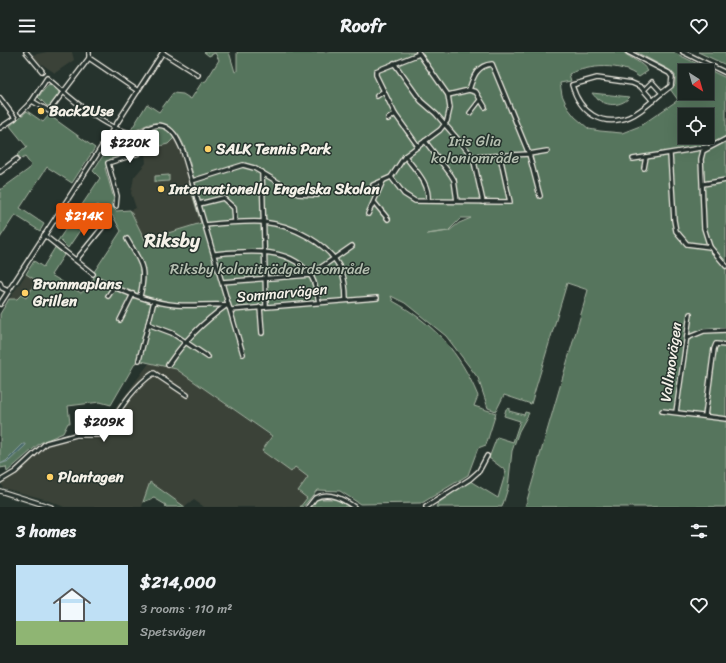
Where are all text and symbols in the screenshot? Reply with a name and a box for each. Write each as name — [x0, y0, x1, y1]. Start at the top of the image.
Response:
text: Roofr — [341, 10, 385, 42]
icon: menu — [16, 15, 38, 37]
icon: heart — [688, 15, 710, 37]
north arrow — [678, 64, 714, 100]
map controls — [678, 64, 714, 144]
place label: Back2Use — [49, 98, 114, 124]
marker: Back2Use — [36, 106, 46, 116]
button: locate — [678, 108, 714, 144]
park label: Iris Glia koloniområde — [431, 128, 519, 171]
pin: $220K — [102, 130, 158, 164]
text: $220K — [110, 131, 150, 154]
place label: SALK Tennis Park — [215, 136, 332, 162]
marker: SALK Tennis Park — [203, 144, 213, 154]
place label: Internationella Engelska Skolan — [168, 176, 380, 202]
marker: Internationella Engelska Skolan — [156, 184, 166, 194]
pin: $214K — [56, 203, 112, 237]
text: $214K — [65, 204, 103, 227]
district label: Riksby — [143, 224, 201, 257]
park label: Riksby koloniträdgårdsområde — [170, 256, 370, 282]
place label: Brommaplans Grillen — [32, 271, 123, 314]
street label: Sommarvägen — [235, 276, 329, 310]
marker: Brommaplans Grillen — [20, 288, 30, 298]
street label: Vallmovägen — [653, 320, 689, 404]
pin: $209K — [76, 409, 132, 443]
text: $209K — [84, 410, 124, 433]
place label: Plantagen — [58, 464, 124, 490]
marker: Plantagen — [45, 472, 55, 482]
text: 3 homes — [16, 516, 76, 546]
icon: filters — [688, 520, 710, 542]
text: $214,000 — [140, 567, 216, 597]
icon: home — [48, 581, 96, 629]
icon: heart — [688, 594, 710, 616]
text: 3 rooms · 110 m² — [140, 597, 232, 620]
text: Spetsvägen — [140, 620, 206, 643]

